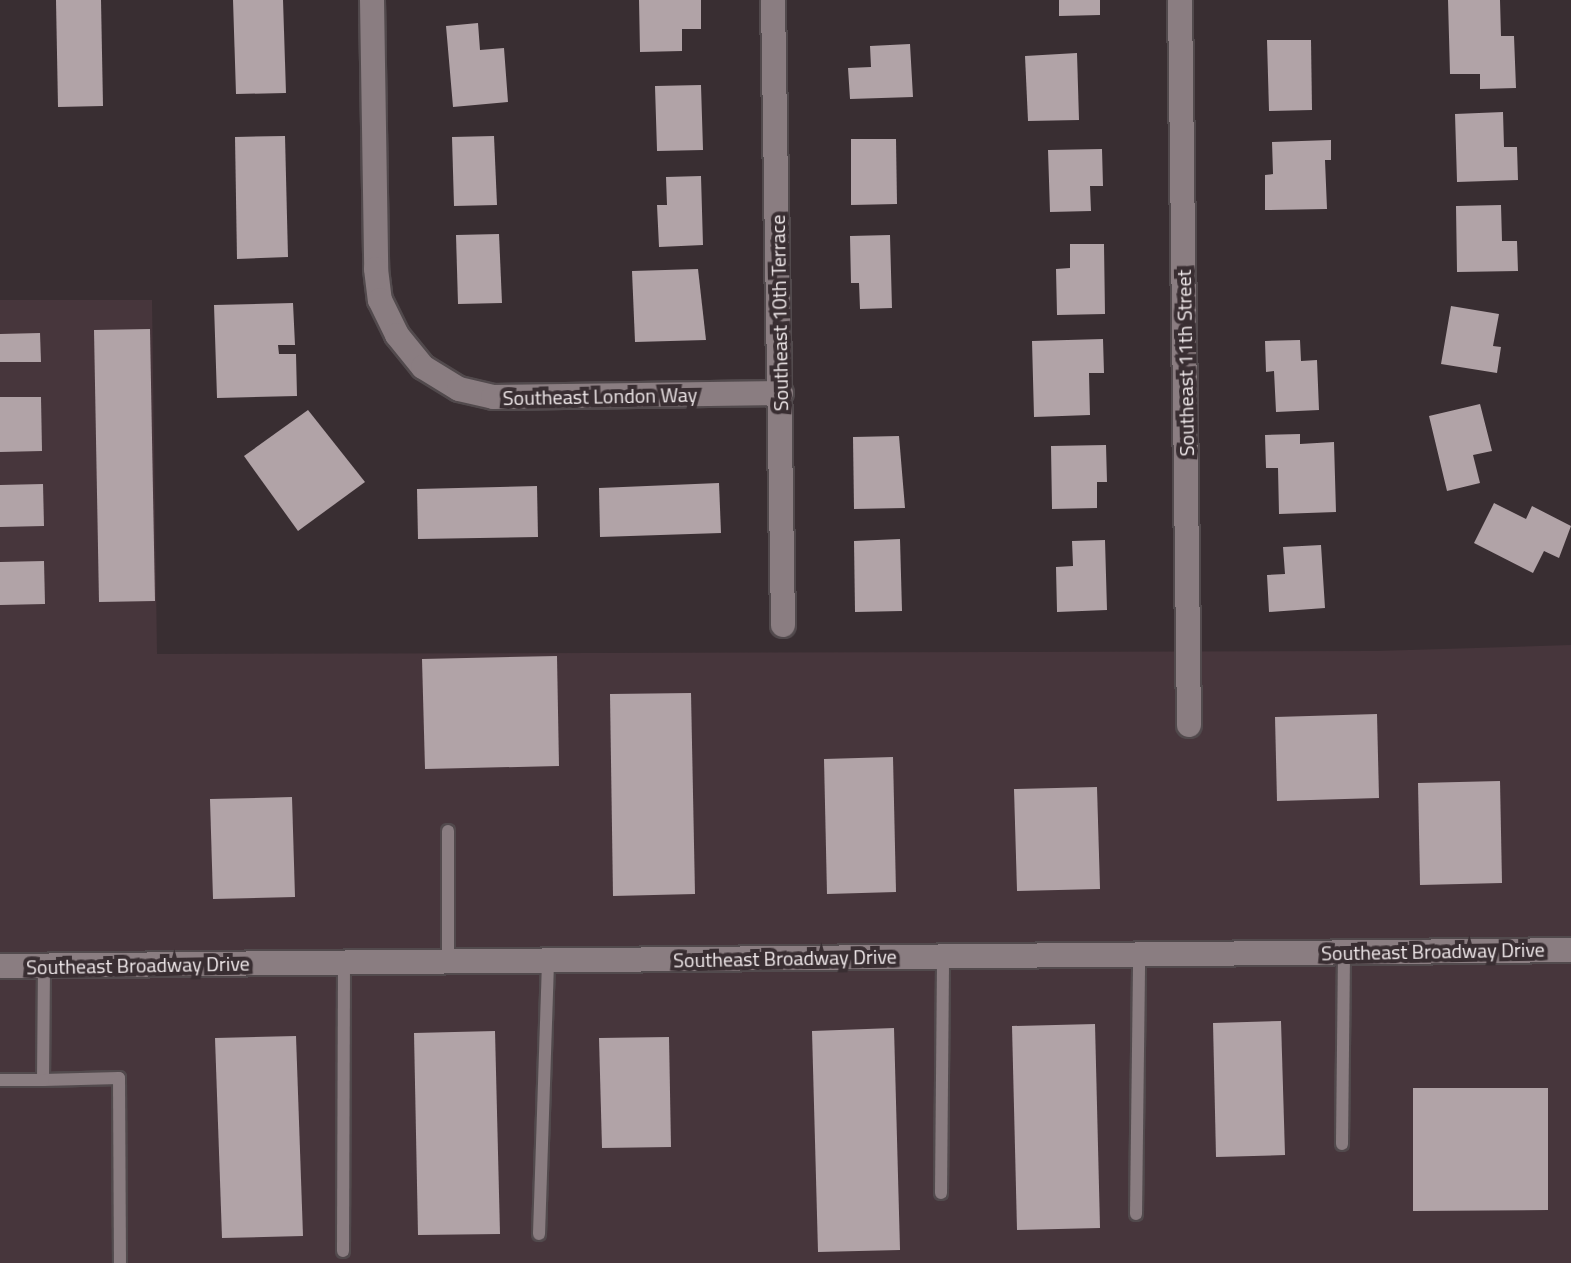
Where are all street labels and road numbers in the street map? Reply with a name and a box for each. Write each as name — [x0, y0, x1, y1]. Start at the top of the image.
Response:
street label: Southeast 10th Terrace — [765, 215, 793, 411]
street label: Southeast 11th Street — [1171, 269, 1199, 457]
street label: Southeast London Way — [502, 382, 698, 410]
street label: Southeast Broadway Drive — [1321, 937, 1545, 965]
street label: Southeast Broadway Drive — [673, 944, 897, 972]
street label: Southeast Broadway Drive — [26, 951, 250, 979]

